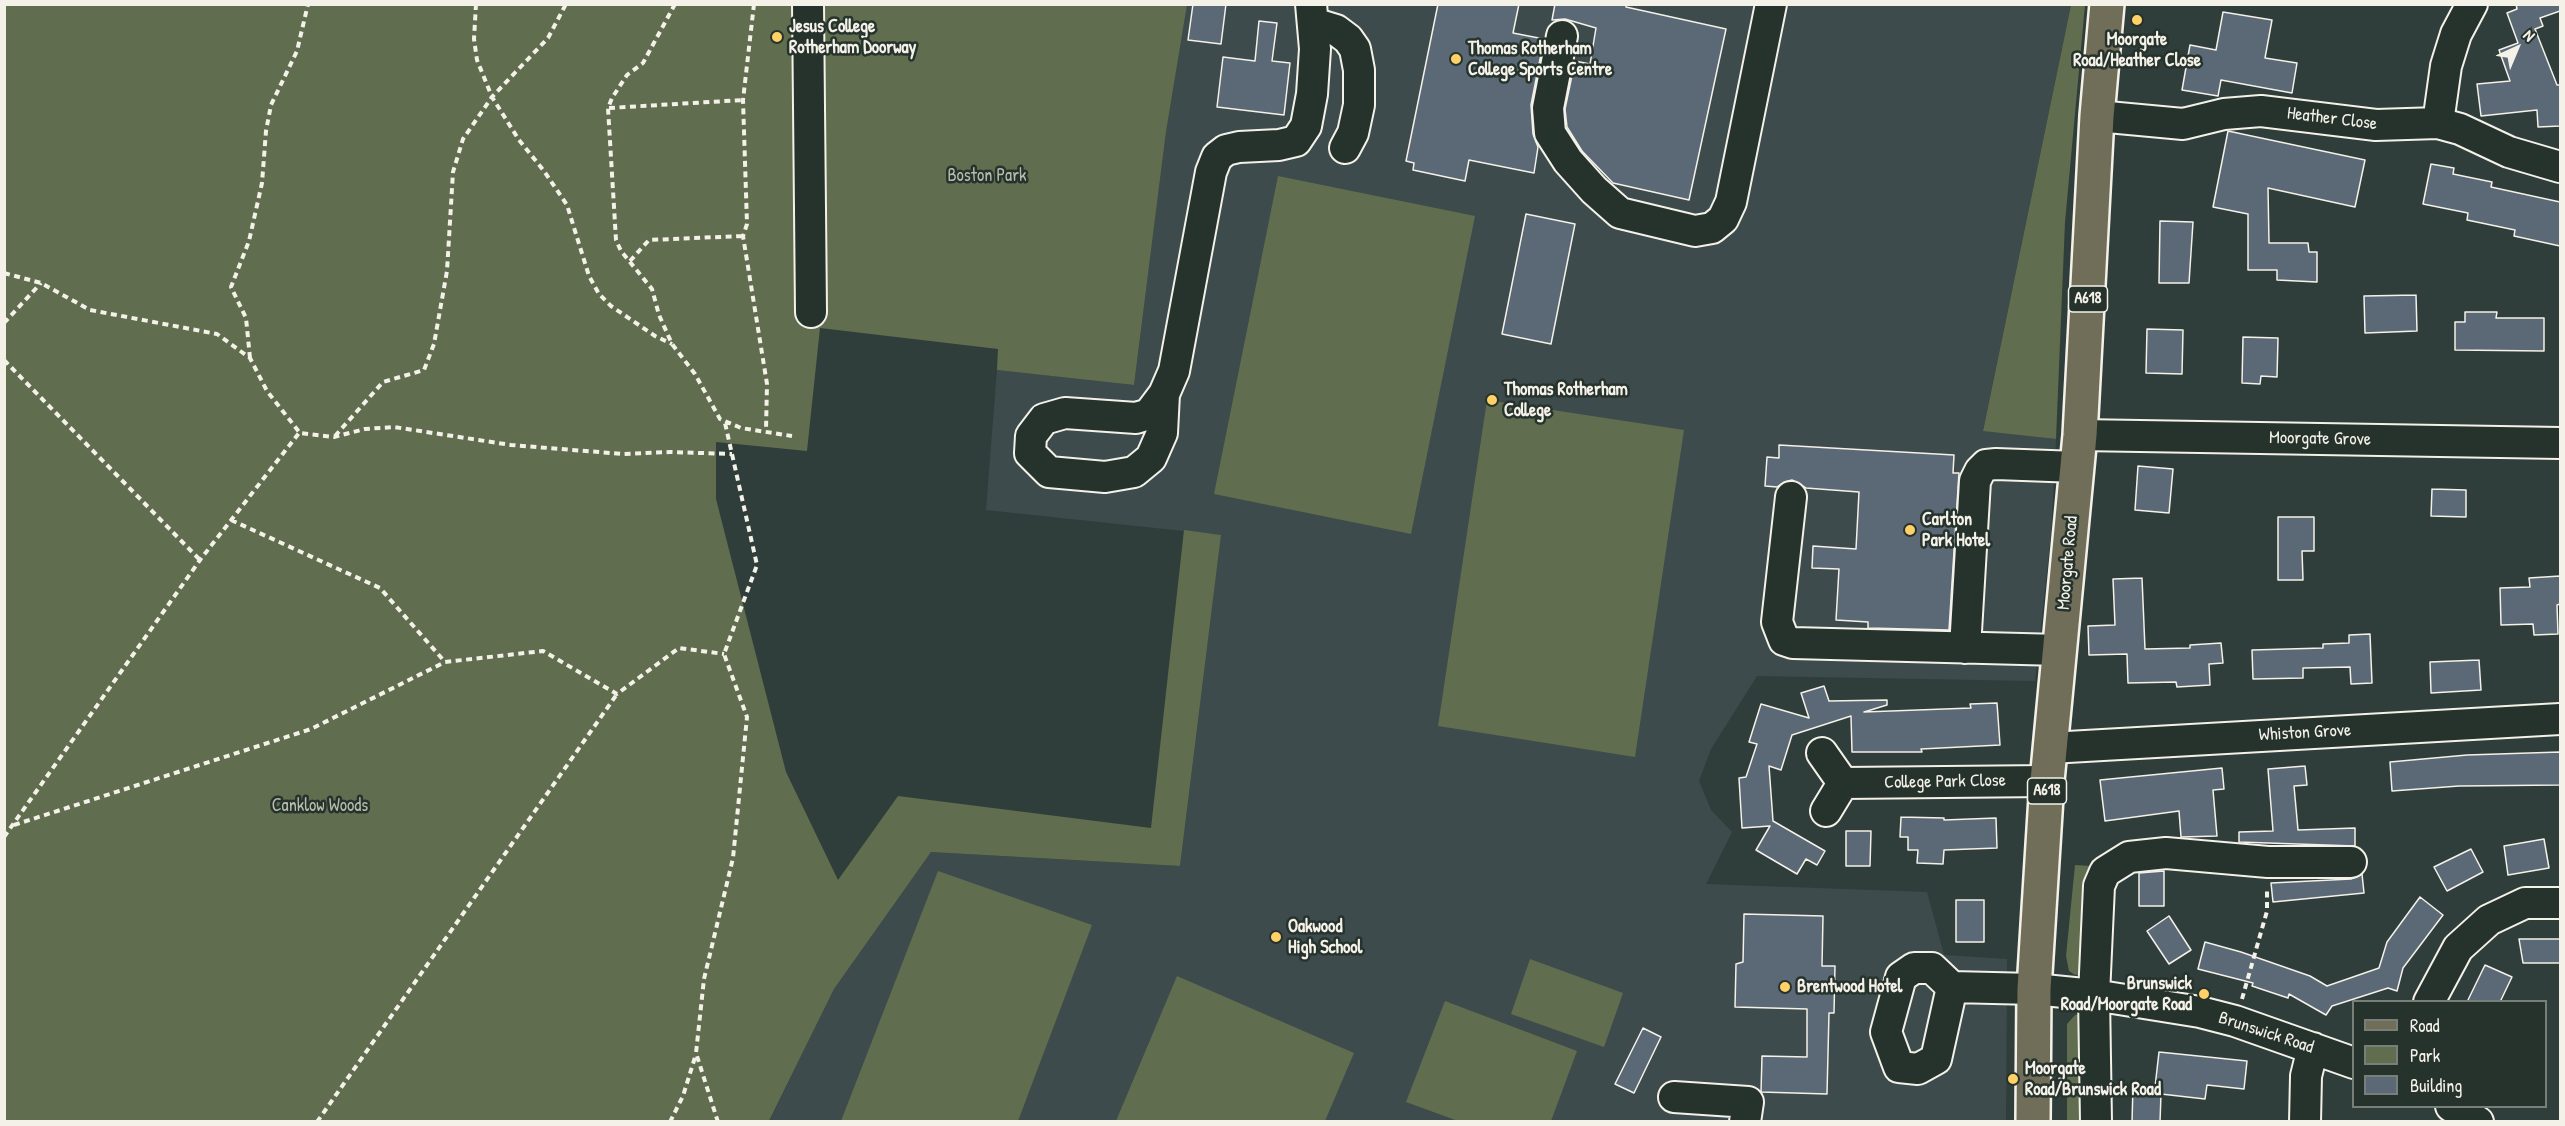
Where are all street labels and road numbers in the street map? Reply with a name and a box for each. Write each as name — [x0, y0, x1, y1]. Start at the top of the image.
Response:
street label: Heather Close — [2286, 103, 2378, 135]
road number: A618 — [2068, 286, 2108, 312]
street label: Moorgate Grove — [2269, 427, 2371, 451]
street label: Moorgate Road — [2053, 515, 2083, 611]
street label: Whiston Grove — [2258, 720, 2352, 746]
street label: College Park Close — [1884, 770, 2006, 794]
road number: A618 — [2028, 778, 2066, 804]
street label: Brunswick Road — [2216, 1007, 2316, 1059]

